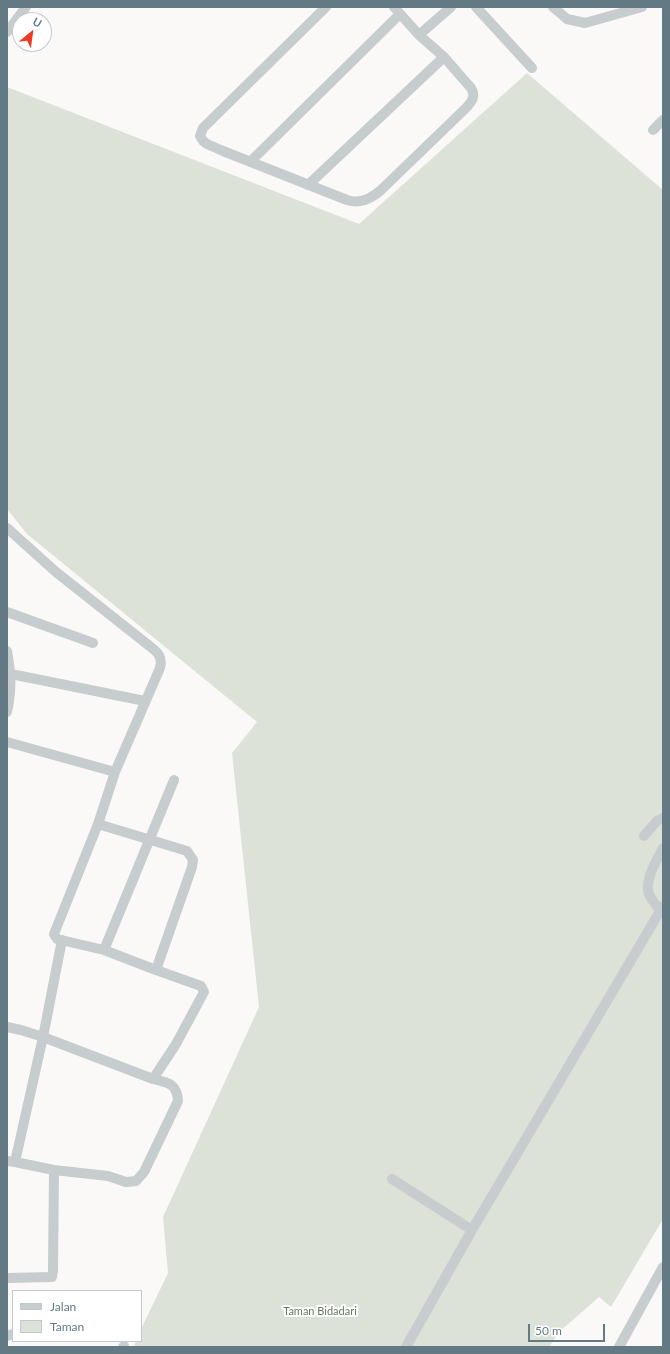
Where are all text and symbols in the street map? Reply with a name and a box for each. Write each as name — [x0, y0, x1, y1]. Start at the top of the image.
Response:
north arrow — [12, 12, 52, 52]
text: U — [31, 14, 44, 30]
legend — [12, 1290, 142, 1342]
text: Jalan — [50, 1299, 76, 1314]
park label: Taman Bidadari — [283, 1304, 357, 1318]
scale bar — [530, 1316, 607, 1342]
text: Taman — [50, 1319, 84, 1334]
text: 50 m — [535, 1323, 562, 1338]

